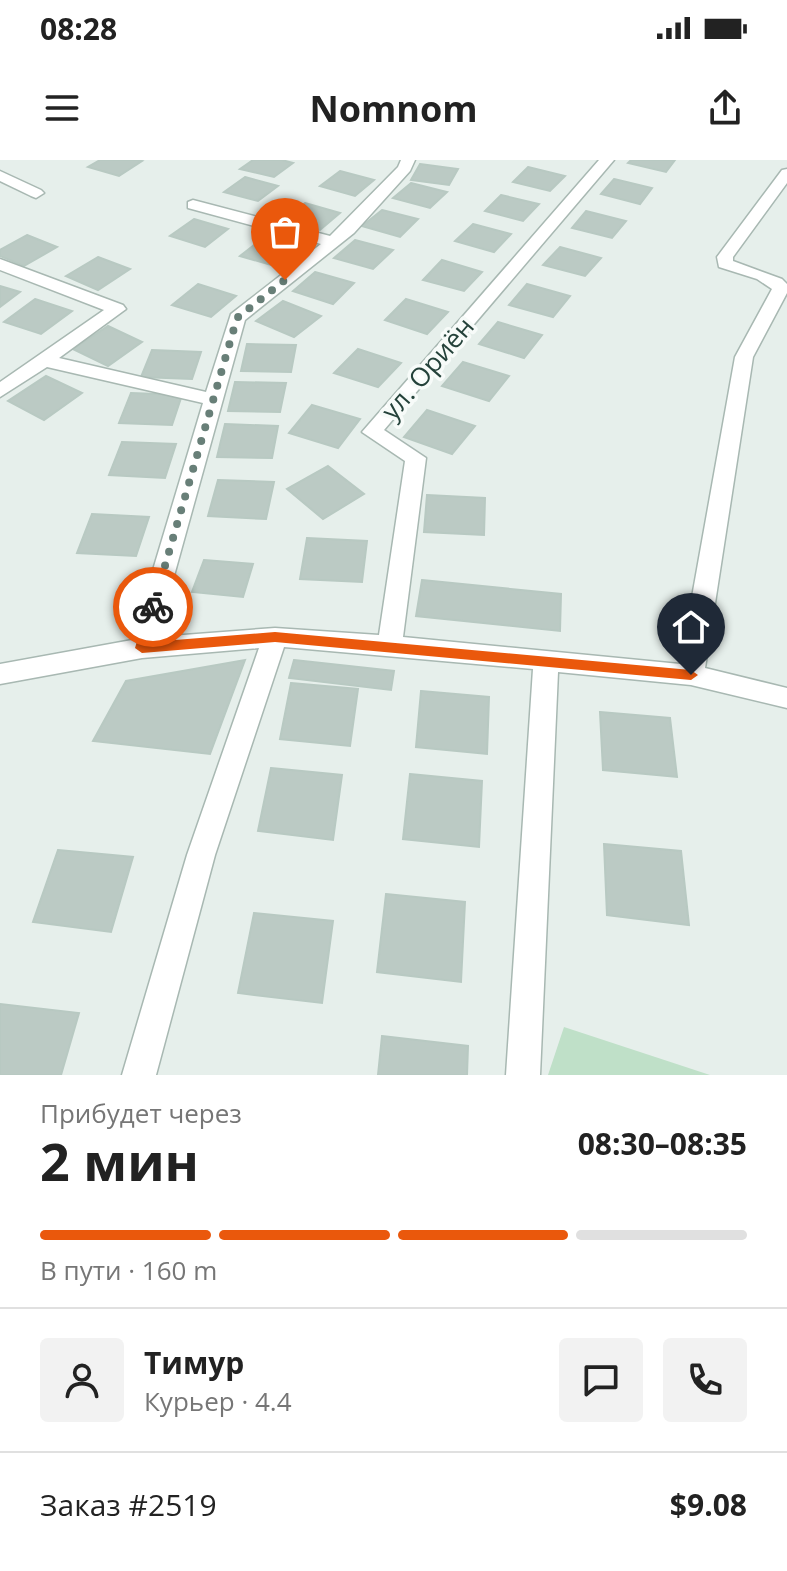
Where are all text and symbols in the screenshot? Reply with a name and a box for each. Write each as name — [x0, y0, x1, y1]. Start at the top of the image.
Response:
text: 08:28 — [40, 8, 117, 49]
text: Nomnom — [309, 84, 478, 133]
icon: menu — [40, 86, 84, 130]
icon: share — [703, 86, 747, 130]
pin — [251, 198, 319, 280]
icon: bag — [263, 210, 307, 254]
street label: ул. Ориён — [372, 309, 482, 427]
courier — [113, 567, 193, 647]
icon: bike — [131, 585, 175, 629]
pin — [657, 593, 725, 675]
icon: home — [669, 605, 713, 649]
text: Прибудет через — [40, 1095, 242, 1131]
text: 08:30–08:35 — [578, 1123, 747, 1164]
text: 2 мин — [40, 1125, 199, 1196]
text: В пути · 160 m — [40, 1252, 217, 1288]
button: person — [40, 1338, 124, 1422]
button: chat — [559, 1338, 643, 1422]
button: phone — [663, 1338, 747, 1422]
text: Тимур — [144, 1342, 244, 1383]
text: Курьер · 4.4 — [144, 1383, 292, 1419]
text: Заказ #2519 — [40, 1484, 217, 1525]
text: $9.08 — [670, 1484, 747, 1525]

